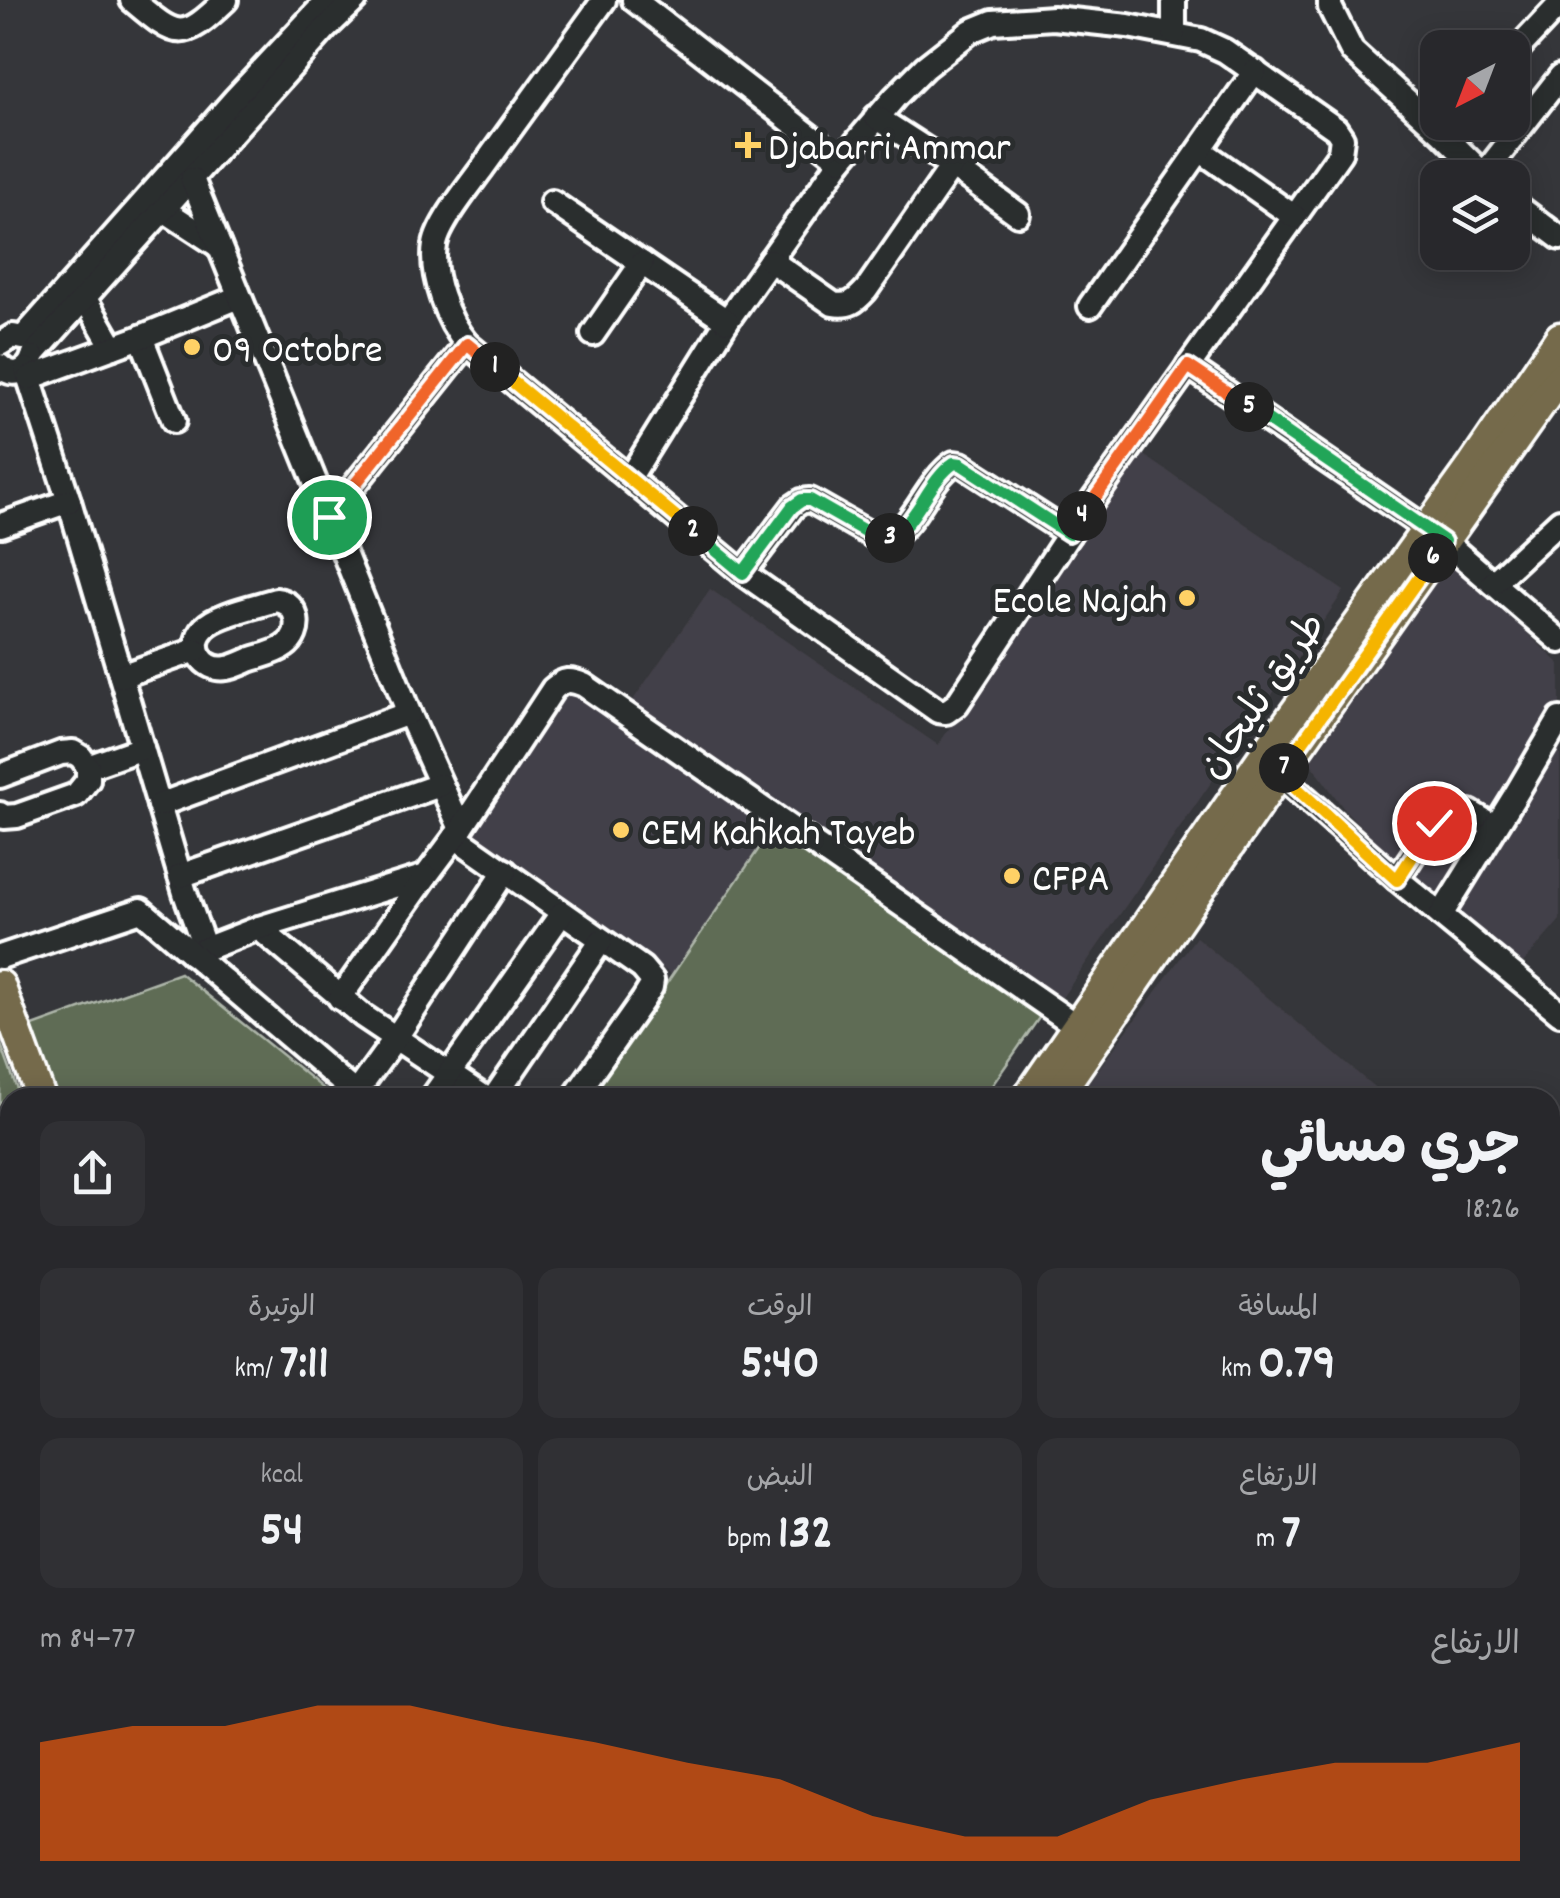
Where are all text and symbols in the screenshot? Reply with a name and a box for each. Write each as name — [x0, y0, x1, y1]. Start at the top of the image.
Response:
north arrow — [1420, 30, 1530, 140]
map controls — [1420, 30, 1530, 270]
place label: Djabarri Ammar — [768, 123, 1011, 180]
marker: Djabarri Ammar — [737, 134, 759, 156]
button: layers — [1420, 160, 1530, 270]
place label: 09 Octobre — [212, 325, 383, 382]
marker: 09 Octobre — [181, 336, 203, 358]
pin: 1 — [470, 342, 520, 392]
text: 1 — [492, 347, 498, 387]
pin: 5 — [1224, 382, 1274, 432]
text: 5 — [1243, 387, 1255, 427]
pin — [287, 475, 372, 560]
icon: arrive — [302, 490, 357, 545]
pin: 4 — [1057, 491, 1107, 541]
text: 4 — [1076, 496, 1088, 536]
pin: 2 — [668, 506, 718, 556]
text: 2 — [687, 511, 699, 551]
pin: 3 — [865, 513, 915, 563]
text: 3 — [884, 518, 896, 558]
pin: 6 — [1408, 533, 1458, 583]
text: 6 — [1426, 538, 1440, 578]
place label: Ecole Najah — [993, 576, 1167, 633]
marker: Ecole Najah — [1176, 587, 1198, 609]
street label: طريق ثليجان — [1187, 603, 1344, 793]
pin: 7 — [1259, 743, 1309, 793]
text: 7 — [1279, 748, 1289, 788]
pin — [1392, 781, 1477, 866]
icon: check — [1407, 796, 1462, 851]
place label: CEM Kahkah Tayeb — [641, 808, 916, 865]
marker: CEM Kahkah Tayeb — [610, 819, 632, 841]
place label: CFPA — [1032, 854, 1110, 911]
marker: CFPA — [1001, 865, 1023, 887]
text: جري مسائي — [1260, 1111, 1520, 1190]
button: share — [40, 1121, 145, 1226]
text: 18:26 — [1465, 1188, 1520, 1234]
text: الوتيرة — [248, 1290, 315, 1330]
text: الوقت — [747, 1290, 813, 1330]
text: المسافة — [1238, 1290, 1318, 1330]
text: 7:11 — [280, 1330, 329, 1402]
text: 5:40 — [740, 1330, 820, 1402]
text: 0.79 — [1258, 1330, 1336, 1402]
text: /km — [234, 1351, 280, 1391]
text: km — [1221, 1351, 1258, 1391]
text: kcal — [260, 1457, 303, 1497]
text: النبض — [747, 1460, 813, 1500]
text: الارتفاع — [1239, 1460, 1318, 1500]
text: 54 — [260, 1497, 304, 1569]
text: 132 — [778, 1500, 833, 1572]
text: 7 — [1282, 1500, 1301, 1572]
text: bpm — [727, 1521, 778, 1561]
text: m — [1256, 1521, 1282, 1561]
text: 77–84 m — [40, 1618, 136, 1664]
text: الارتفاع — [1430, 1624, 1520, 1670]

